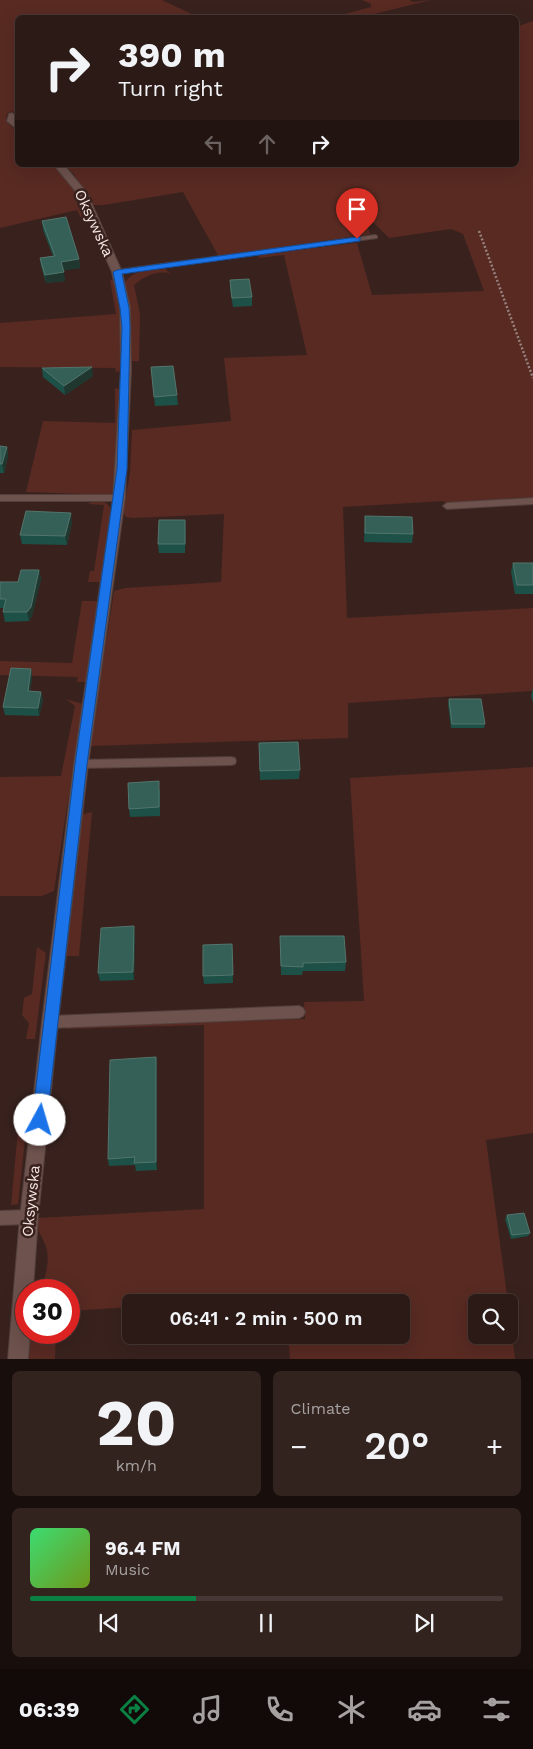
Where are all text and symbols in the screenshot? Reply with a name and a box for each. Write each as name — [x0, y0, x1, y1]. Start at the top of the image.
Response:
text: 390 m — [118, 34, 226, 76]
icon: right — [35, 35, 100, 100]
text: Turn right — [118, 76, 223, 101]
icon: left — [200, 130, 228, 158]
icon: ahead — [253, 130, 281, 158]
icon: right — [306, 130, 334, 158]
street label: Oksywska — [71, 187, 118, 260]
pin — [336, 188, 378, 239]
icon: arrive — [343, 195, 371, 223]
position arrow — [13, 1093, 65, 1145]
street label: Oksywska — [18, 1164, 44, 1238]
speed limit sign: 30 — [15, 1279, 80, 1344]
map controls — [468, 1294, 518, 1344]
button: search — [468, 1294, 518, 1344]
text: 06:41 · 2 min · 500 m — [169, 1307, 363, 1330]
text: 20 — [96, 1385, 177, 1461]
text: Climate — [291, 1399, 351, 1418]
text: 20° — [364, 1424, 429, 1468]
text: − — [291, 1430, 307, 1463]
text: + — [486, 1430, 503, 1463]
text: km/h — [116, 1456, 157, 1475]
text: 96.4 FM — [105, 1537, 180, 1560]
text: Music — [105, 1560, 150, 1579]
icon: previous — [95, 1609, 123, 1637]
icon: pause — [252, 1609, 280, 1637]
icon: next — [410, 1609, 438, 1637]
icon: directions — [117, 1692, 152, 1727]
icon: music — [190, 1692, 225, 1727]
icon: phone — [262, 1692, 297, 1727]
icon: climate — [334, 1692, 369, 1727]
icon: car — [407, 1692, 442, 1727]
icon: filters — [479, 1692, 514, 1727]
text: 06:39 — [19, 1697, 80, 1722]

